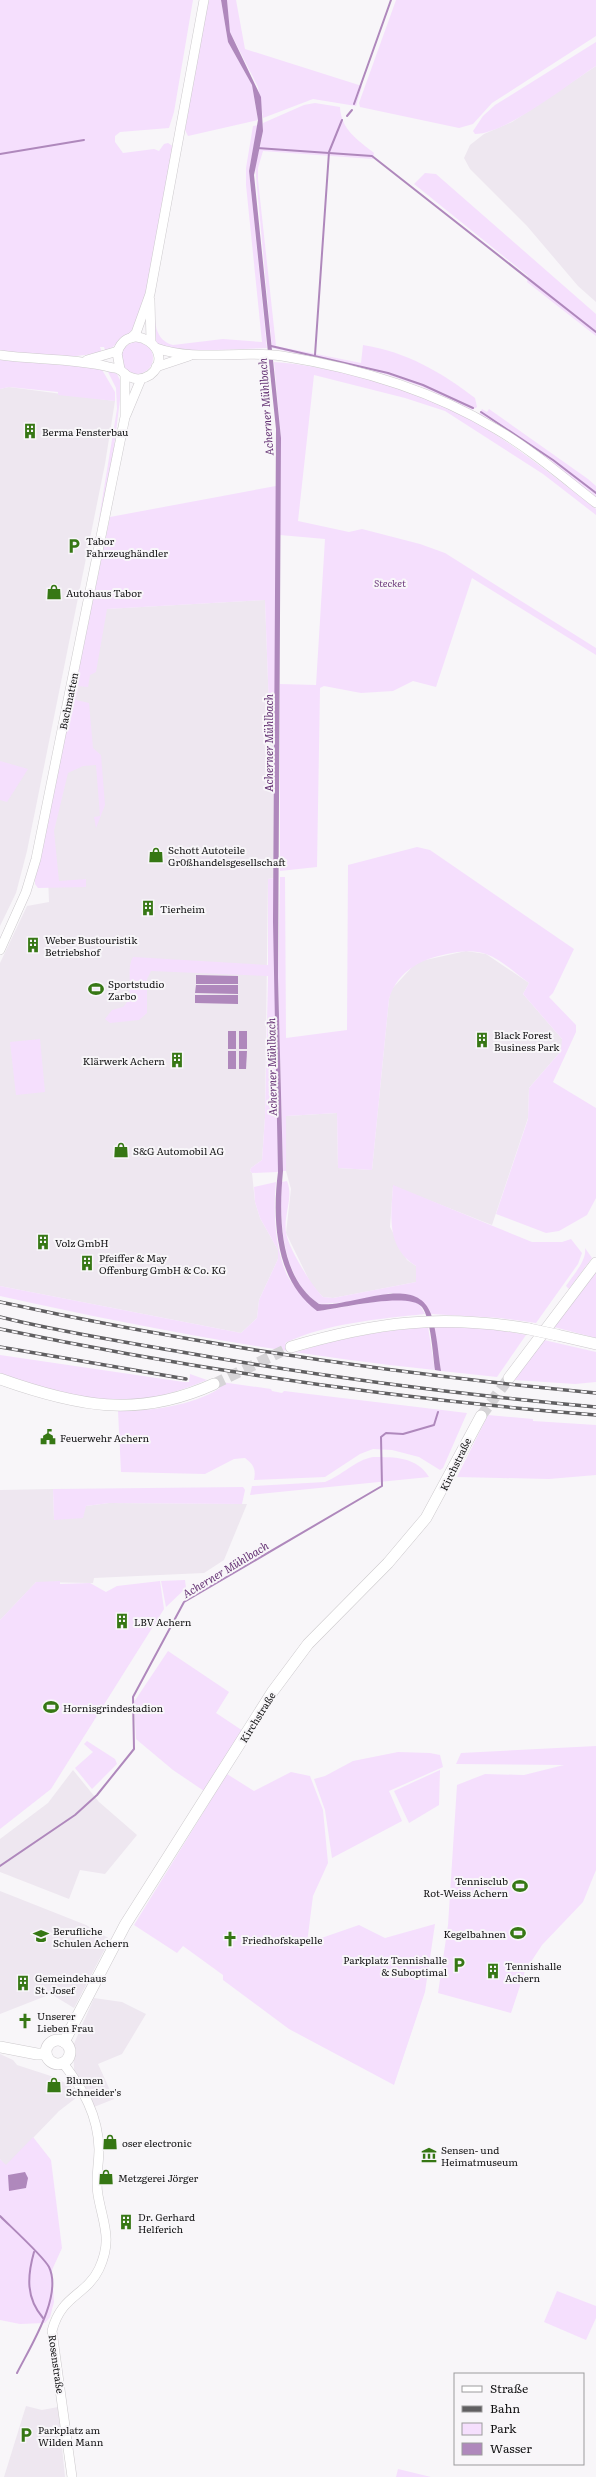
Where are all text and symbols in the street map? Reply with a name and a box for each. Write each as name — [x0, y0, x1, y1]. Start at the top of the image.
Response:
water label: Acherner Mühlbach — [254, 357, 276, 456]
building icon: Berma Fensterbau — [21, 422, 39, 440]
place label: Berma Fensterbau — [42, 424, 129, 439]
place label: Tabor Fahrzeughändler — [86, 533, 168, 560]
parking icon: Tabor Fahrzeughändler — [65, 537, 83, 555]
park label: Stecket — [374, 575, 406, 590]
shop icon: Autohaus Tabor — [45, 583, 63, 601]
place label: Autohaus Tabor — [66, 585, 142, 600]
street label: Bachmatten — [55, 671, 81, 731]
water label: Acherner Mühlbach — [260, 693, 276, 792]
place label: Schott Autoteile Gr0ßhandelsgesellschaft — [168, 842, 286, 869]
shop icon: Schott Autoteile Gr0ßhandelsgesellschaft — [147, 846, 165, 864]
building icon: Tierheim — [139, 899, 157, 917]
place label: Tierheim — [160, 901, 205, 916]
place label: Weber Bustouristik Betriebshof — [45, 932, 138, 959]
building icon: Weber Bustouristik Betriebshof — [24, 936, 42, 954]
place label: Sportstudio Zarbo — [108, 976, 165, 1003]
sports icon: Sportstudio Zarbo — [87, 980, 105, 998]
water label: Acherner Mühlbach — [262, 1017, 280, 1116]
place label: Black Forest Business Park — [494, 1027, 560, 1054]
building icon: Black Forest Business Park — [473, 1031, 491, 1049]
building icon: Klärwerk Achern — [168, 1051, 186, 1069]
place label: Klärwerk Achern — [83, 1053, 165, 1068]
shop icon: S&G Automobil AG — [112, 1141, 130, 1159]
place label: S&G Automobil AG — [133, 1143, 224, 1158]
building icon: Volz GmbH — [34, 1233, 52, 1251]
place label: Volz GmbH — [55, 1235, 109, 1250]
place label: Pfeiffer & May Offenburg GmbH & Co. KG — [99, 1250, 226, 1277]
building icon: Pfeiffer & May Offenburg GmbH & Co. KG — [78, 1254, 96, 1272]
public building icon: Feuerwehr Achern — [39, 1428, 57, 1446]
place label: Feuerwehr Achern — [60, 1430, 149, 1445]
street label: Kirchstraße — [436, 1435, 474, 1493]
water label: Acherner Mühlbach — [179, 1537, 272, 1601]
building icon: LBV Achern — [113, 1612, 131, 1630]
place label: LBV Achern — [134, 1614, 192, 1629]
street label: Kirchstraße — [235, 1689, 279, 1745]
sports icon: Hornisgrindestadion — [42, 1698, 60, 1716]
place label: Hornisgrindestadion — [63, 1700, 163, 1715]
place label: Tennisclub Rot-Weiss Achern — [423, 1873, 508, 1900]
sports icon: Tennisclub Rot-Weiss Achern — [511, 1877, 529, 1895]
place label: Berufliche Schulen Achern — [53, 1923, 129, 1950]
sports icon: Kegelbahnen — [509, 1924, 527, 1942]
place label: Kegelbahnen — [443, 1926, 506, 1941]
school or university icon: Berufliche Schulen Achern — [32, 1927, 50, 1945]
church icon: Friedhofskapelle — [221, 1930, 239, 1948]
place label: Friedhofskapelle — [242, 1932, 322, 1947]
place label: Parkplatz Tennishalle & Suboptimal — [343, 1952, 448, 1979]
parking icon: Parkplatz Tennishalle & Suboptimal — [450, 1956, 468, 1974]
place label: Tennishalle Achern — [505, 1958, 562, 1985]
building icon: Tennishalle Achern — [484, 1962, 502, 1980]
place label: Gemeindehaus St. Josef — [35, 1970, 106, 1997]
building icon: Gemeindehaus St. Josef — [14, 1974, 32, 1992]
place label: Unserer Lieben Frau — [37, 2008, 94, 2035]
church icon: Unserer Lieben Frau — [16, 2012, 34, 2030]
place label: Blumen Schneider's — [66, 2072, 121, 2099]
shop icon: Blumen Schneider's — [45, 2076, 63, 2094]
shop icon: oser electronic — [101, 2133, 119, 2151]
place label: oser electronic — [122, 2135, 192, 2150]
place label: Sensen- und Heimatmuseum — [441, 2142, 518, 2169]
museum icon: Sensen- und Heimatmuseum — [420, 2146, 438, 2164]
shop icon: Metzgerei Jörger — [97, 2168, 115, 2186]
place label: Metzgerei Jörger — [118, 2170, 199, 2185]
place label: Dr. Gerhard Helferich — [138, 2209, 195, 2236]
building icon: Dr. Gerhard Helferich — [117, 2213, 135, 2231]
street label: Rosenstraße — [45, 2334, 69, 2394]
legend — [454, 2373, 584, 2465]
text: Straße — [490, 2379, 528, 2397]
text: Bahn — [490, 2399, 520, 2417]
text: Park — [490, 2419, 517, 2437]
place label: Parkplatz am Wilden Mann — [38, 2422, 104, 2449]
parking icon: Parkplatz am Wilden Mann — [17, 2426, 35, 2444]
text: Wasser — [490, 2439, 532, 2457]

